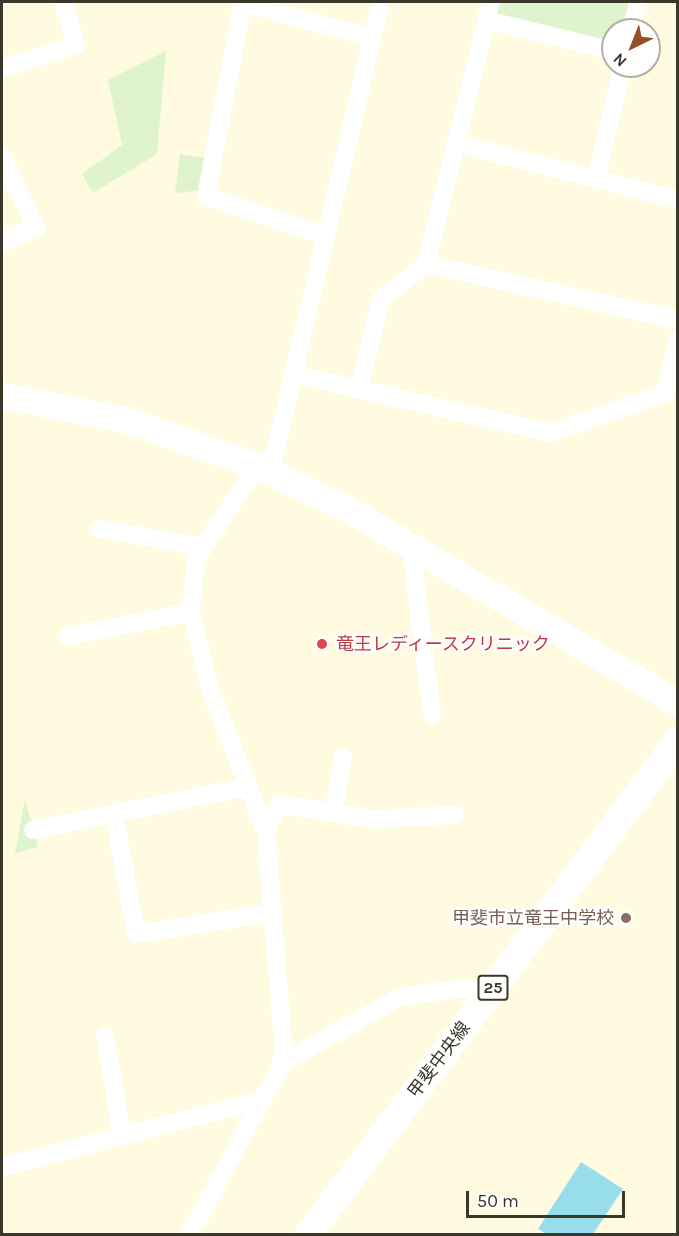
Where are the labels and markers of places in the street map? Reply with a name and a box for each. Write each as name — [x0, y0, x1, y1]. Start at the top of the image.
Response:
place label: 竜王レディースクリニック — [336, 633, 552, 655]
marker: 竜王レディースクリニック — [313, 635, 331, 653]
place label: 甲斐市立竜王中学校 — [452, 907, 614, 929]
marker: 甲斐市立竜王中学校 — [619, 911, 633, 925]

